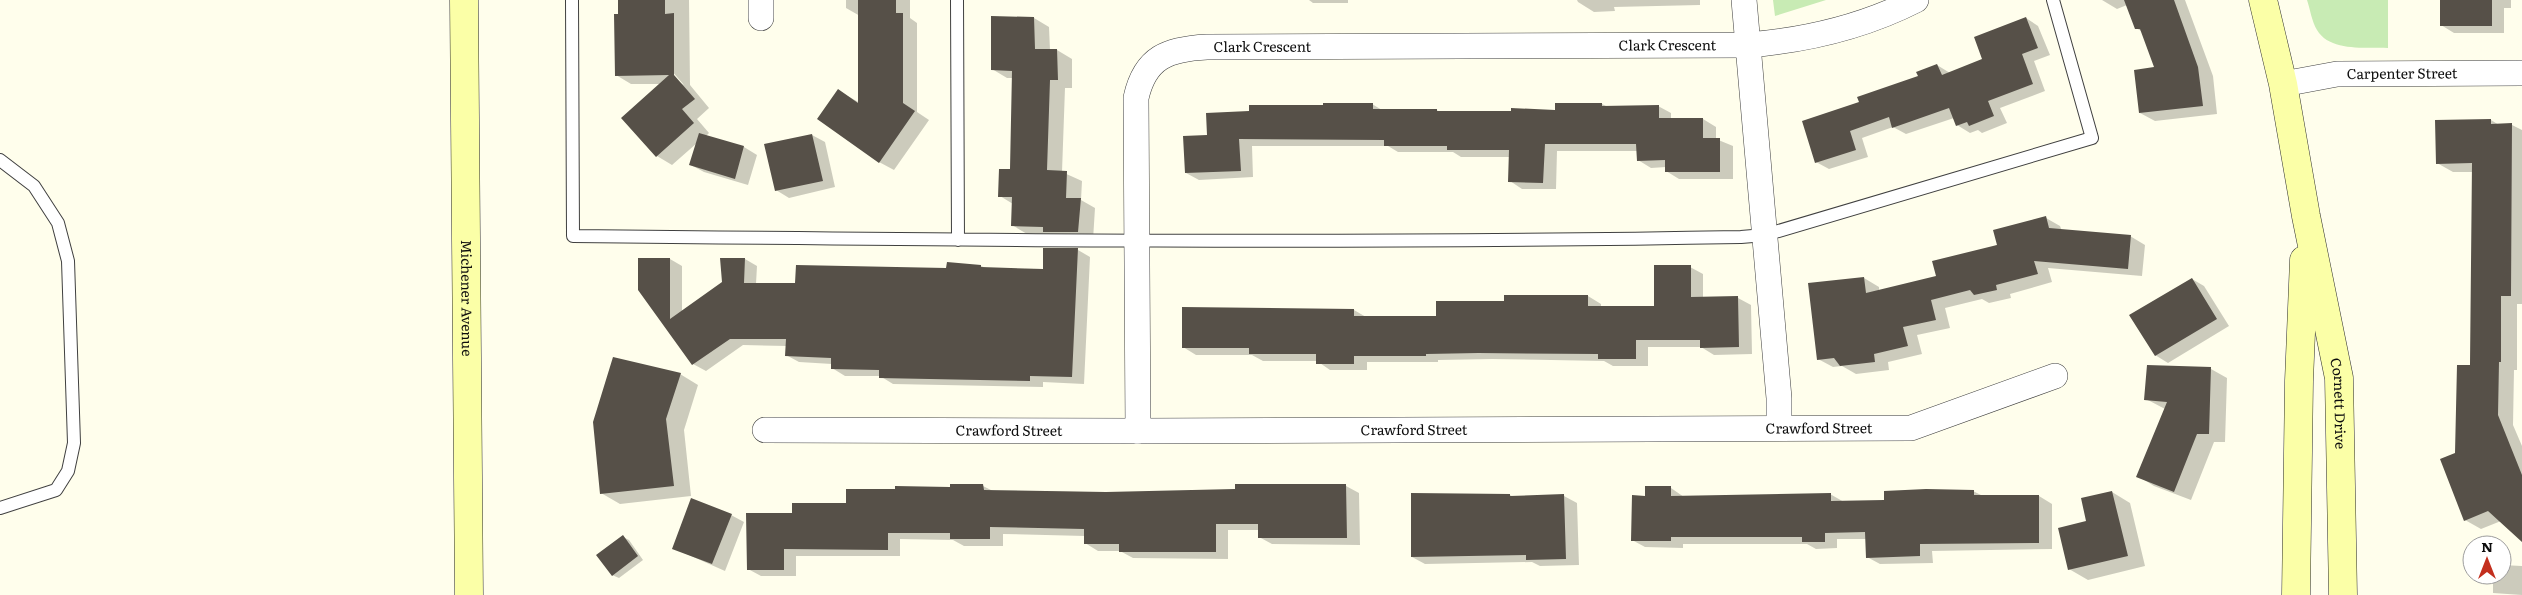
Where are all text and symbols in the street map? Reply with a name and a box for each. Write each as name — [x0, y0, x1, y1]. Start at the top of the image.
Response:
street label: Clark Crescent — [1618, 34, 1717, 54]
street label: Clark Crescent — [1213, 36, 1312, 56]
street label: Carpenter Street — [2347, 62, 2458, 83]
street label: Michener Avenue — [457, 240, 478, 356]
street label: Cornett Drive — [2326, 356, 2351, 449]
street label: Crawford Street — [1766, 417, 1873, 438]
street label: Crawford Street — [1361, 419, 1468, 439]
street label: Crawford Street — [956, 420, 1063, 440]
north arrow — [2462, 535, 2512, 585]
text: N — [2481, 536, 2493, 556]

